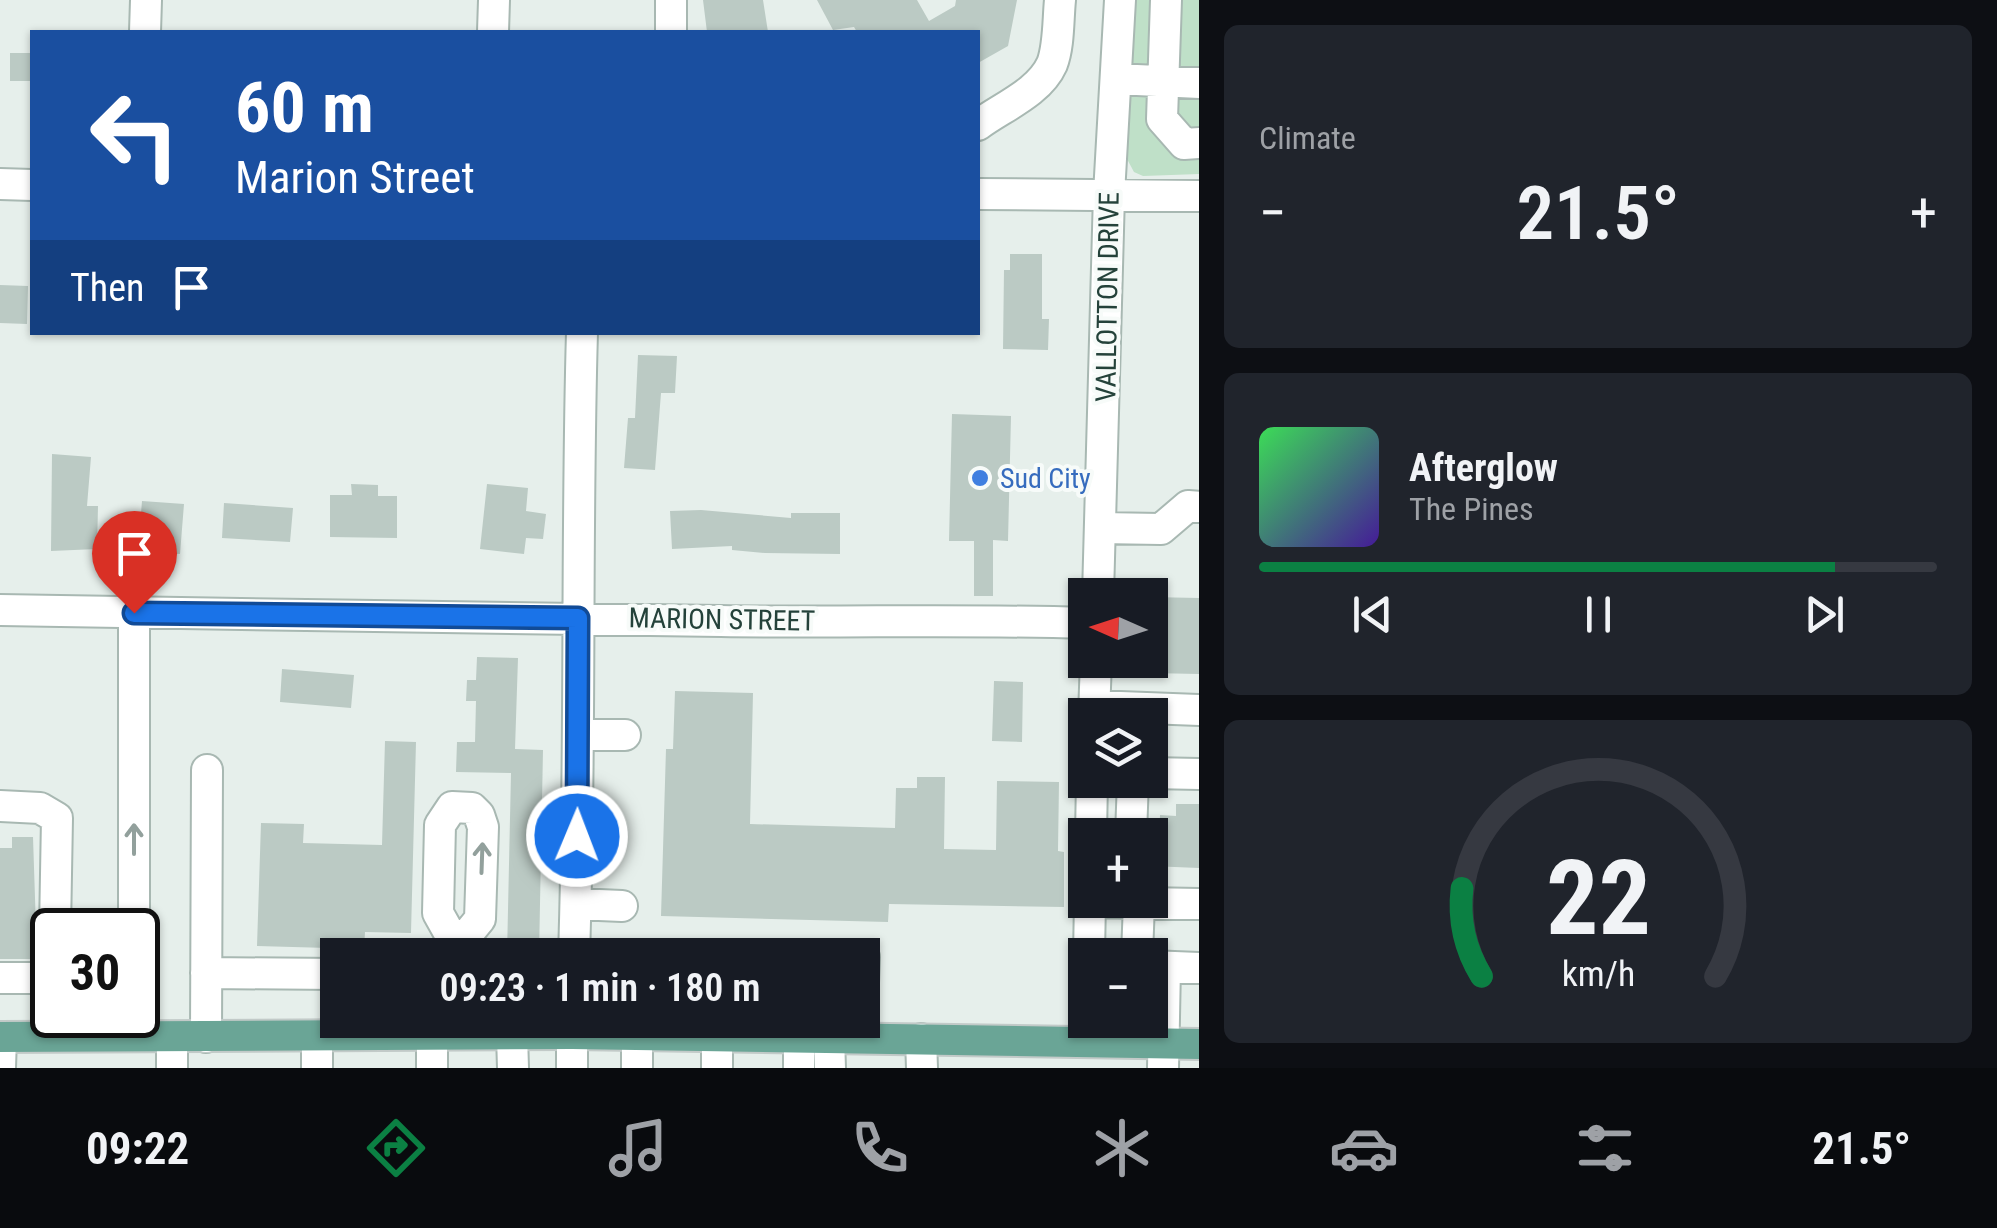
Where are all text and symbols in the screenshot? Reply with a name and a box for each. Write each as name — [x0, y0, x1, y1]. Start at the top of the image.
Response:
text: 60 m — [235, 67, 374, 149]
icon: left — [70, 70, 200, 200]
text: Climate — [1259, 119, 1356, 157]
text: Marion Street — [235, 151, 475, 204]
text: 21.5° — [1516, 169, 1680, 257]
text: − — [1259, 181, 1287, 245]
text: + — [1910, 181, 1937, 245]
street label: VALLOTTON DRIVE — [1089, 192, 1126, 402]
icon: arrive — [164, 260, 219, 315]
text: Then — [70, 266, 144, 310]
text: Afterglow — [1409, 446, 1558, 490]
place label: Sud City — [1000, 462, 1091, 495]
marker: Sud City — [969, 467, 991, 489]
text: The Pines — [1409, 490, 1534, 528]
pin — [92, 511, 177, 614]
icon: arrive — [107, 526, 162, 581]
north arrow — [1068, 578, 1168, 678]
map controls — [1068, 578, 1168, 1038]
icon: previous — [1345, 587, 1400, 642]
icon: pause — [1571, 587, 1626, 642]
icon: next — [1797, 587, 1852, 642]
street label: MARION STREET — [628, 601, 816, 638]
button: layers — [1068, 698, 1168, 798]
position arrow — [525, 784, 629, 888]
button: + — [1068, 818, 1168, 918]
one-way arrow — [125, 823, 144, 855]
text: 22 — [1545, 838, 1651, 959]
one-way arrow — [473, 842, 492, 874]
speed limit sign: 30 — [30, 908, 160, 1038]
button: − — [1068, 938, 1168, 1038]
text: km/h — [1561, 953, 1635, 995]
text: 09:23 · 1 min · 180 m — [440, 966, 760, 1010]
icon: directions — [361, 1113, 431, 1183]
icon: music — [603, 1113, 673, 1183]
icon: phone — [845, 1113, 915, 1183]
icon: climate — [1087, 1113, 1157, 1183]
icon: car — [1329, 1113, 1399, 1183]
icon: filters — [1570, 1113, 1640, 1183]
text: 09:22 — [86, 1122, 189, 1175]
text: 21.5° — [1812, 1122, 1911, 1175]

